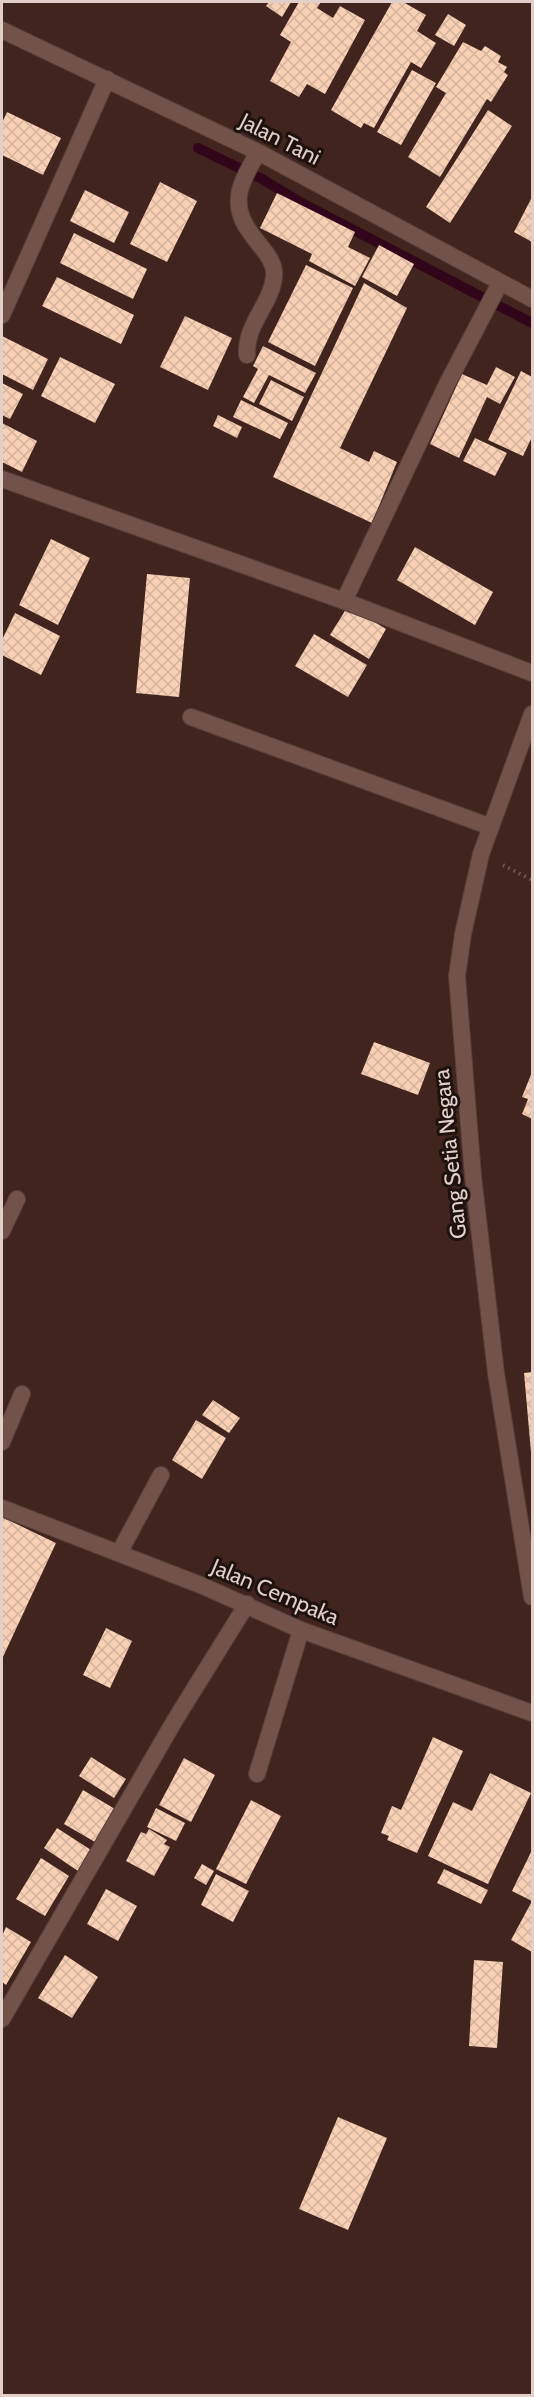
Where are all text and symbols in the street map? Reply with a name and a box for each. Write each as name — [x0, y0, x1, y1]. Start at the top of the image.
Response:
street label: Jalan Tani — [234, 107, 325, 171]
street label: Gang Setia Negara — [428, 1067, 472, 1240]
street label: Jalan Cempaka — [206, 1553, 343, 1631]

